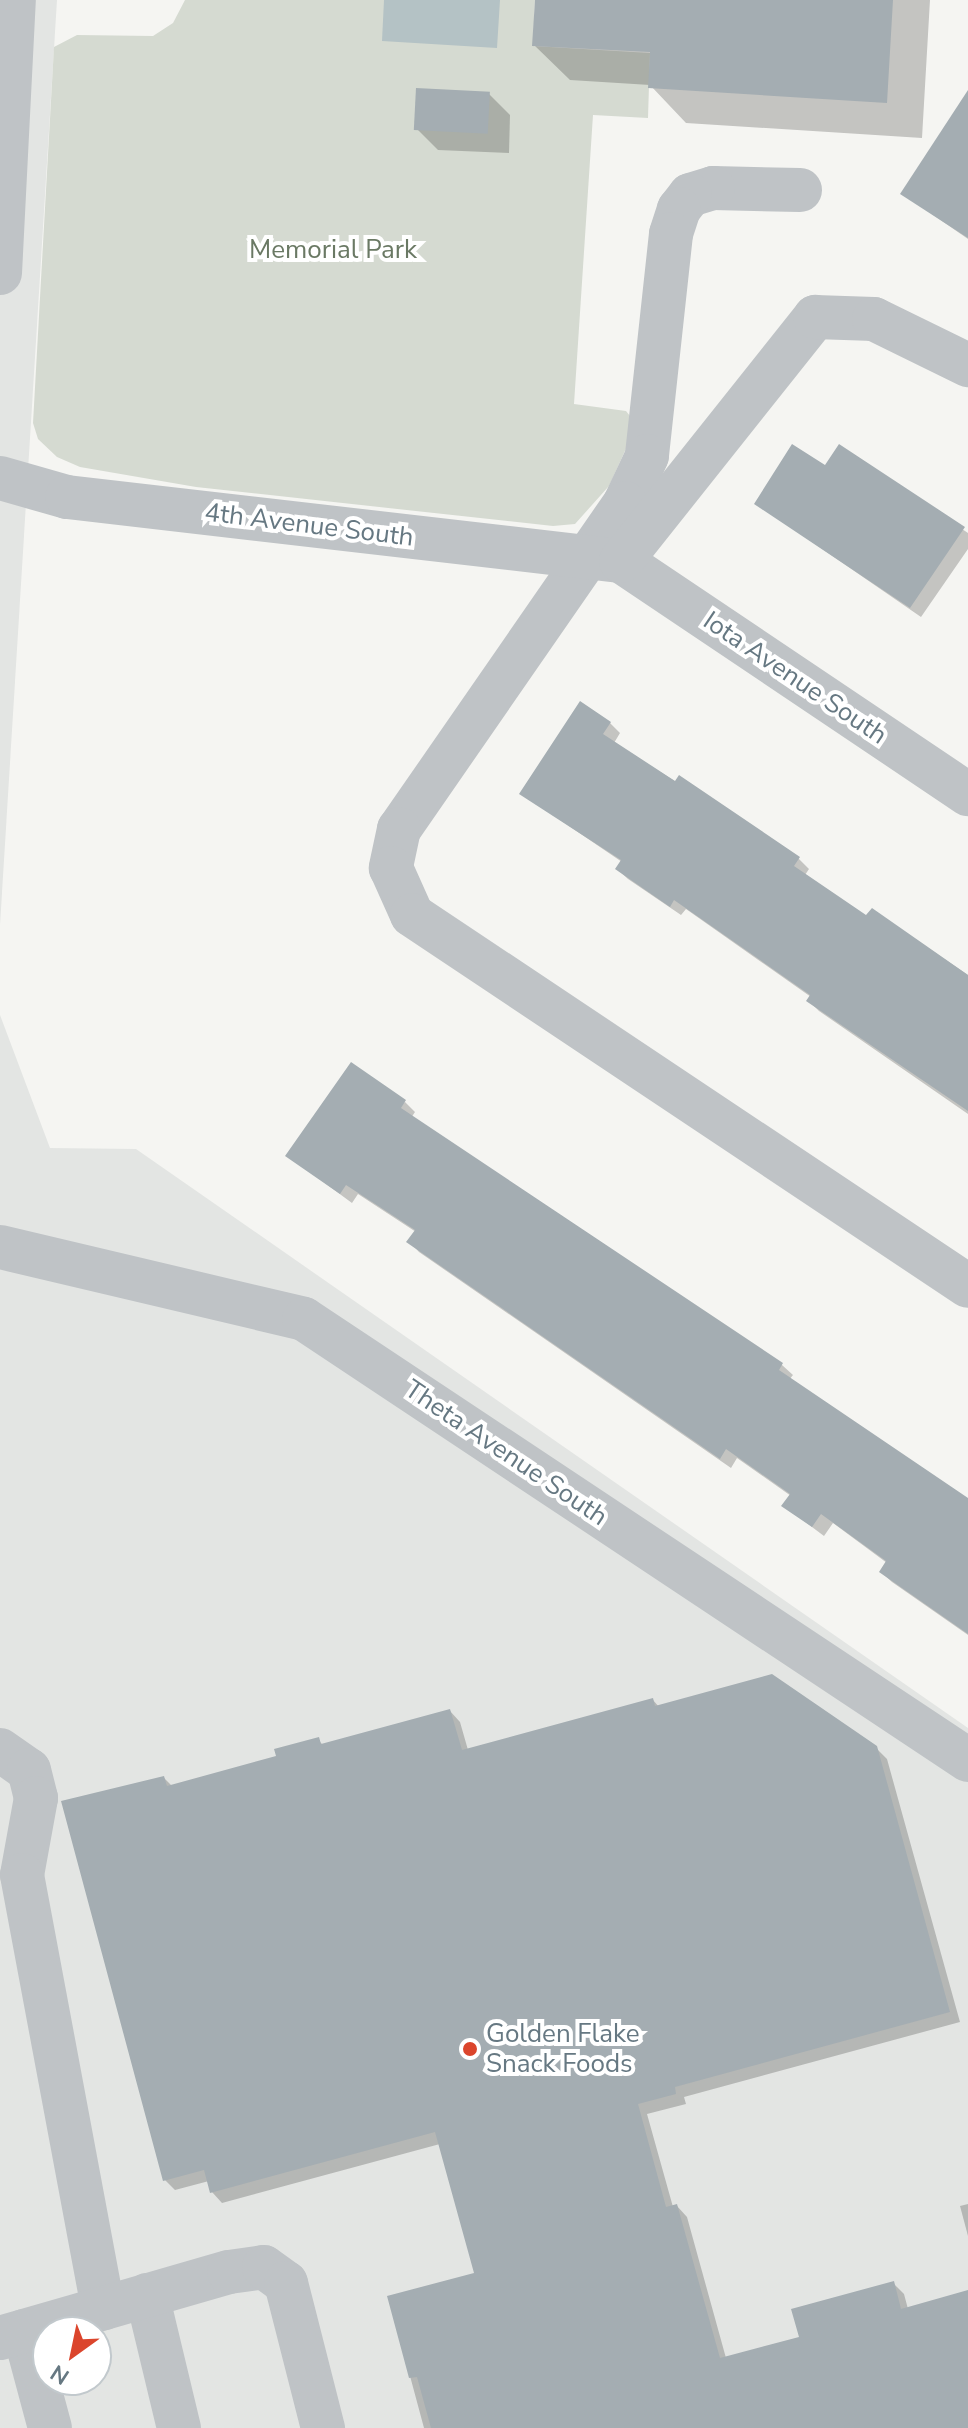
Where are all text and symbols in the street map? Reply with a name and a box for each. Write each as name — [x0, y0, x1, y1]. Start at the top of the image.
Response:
park label: Memorial Park — [249, 234, 417, 266]
street label: 4th Avenue South — [203, 497, 415, 553]
street label: Iota Avenue South — [697, 605, 893, 751]
street label: Theta Avenue South — [399, 1374, 613, 1532]
place label: Golden Flake Snack Foods — [486, 2018, 640, 2080]
marker: Golden Flake Snack Foods — [461, 2040, 479, 2058]
north arrow — [32, 2316, 112, 2396]
text: N — [45, 2357, 75, 2392]

